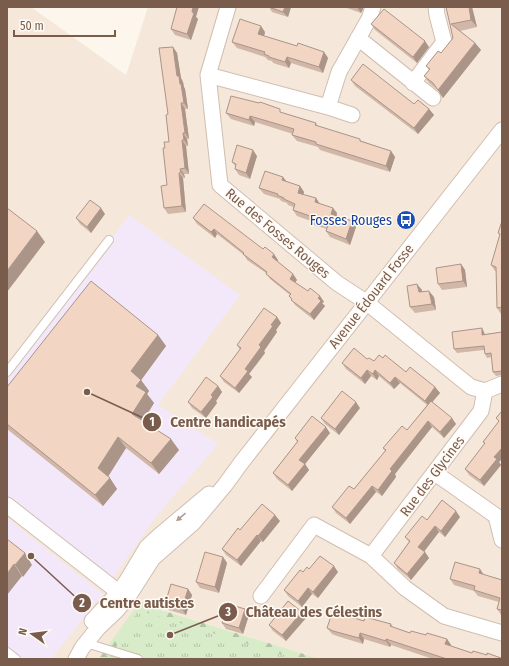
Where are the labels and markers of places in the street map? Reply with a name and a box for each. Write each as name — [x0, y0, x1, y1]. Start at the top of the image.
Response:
bus stop icon: Fosses Rouges — [395, 209, 417, 231]
place label: Fosses Rouges — [310, 212, 392, 229]
callout: Centre handicapés — [142, 409, 293, 436]
callout: Centre autistes — [72, 590, 202, 617]
callout: Château des Célestins — [218, 598, 390, 625]

